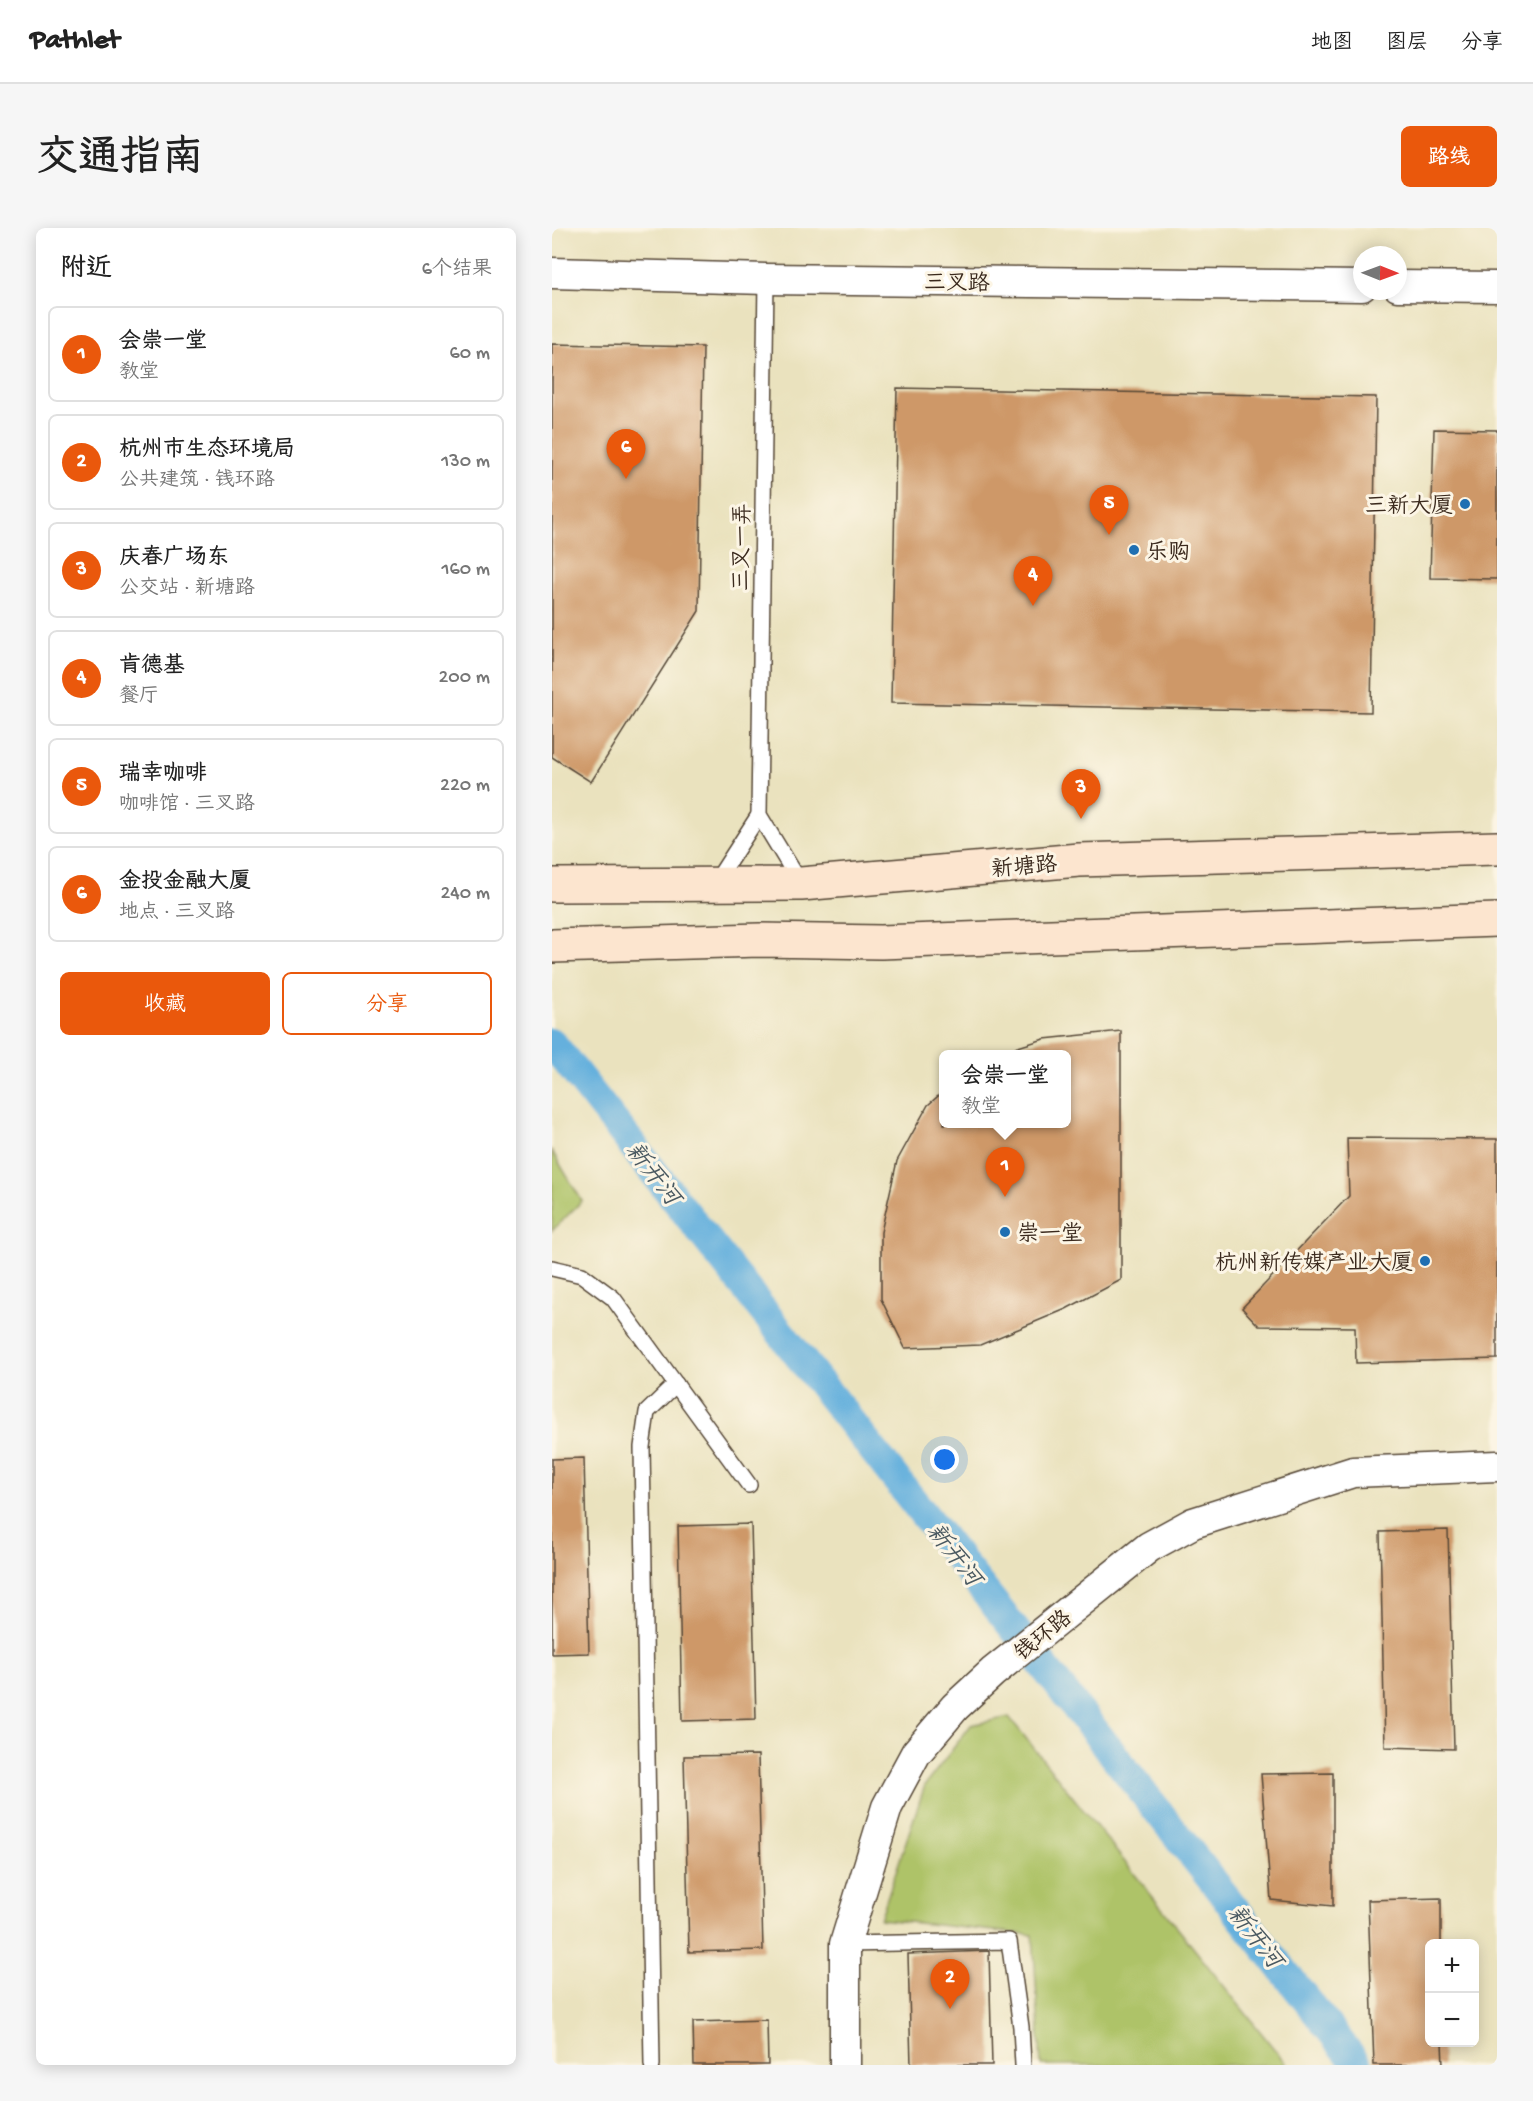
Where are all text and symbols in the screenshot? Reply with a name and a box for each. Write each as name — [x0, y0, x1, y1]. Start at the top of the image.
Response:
text: Pathlet — [30, 25, 120, 58]
text: 地图 — [1311, 32, 1353, 57]
text: 图层 — [1386, 32, 1428, 57]
text: 分享 — [1461, 32, 1503, 57]
button: 路线 — [1401, 126, 1497, 187]
text: 交通指南 — [36, 137, 204, 186]
north arrow — [1353, 246, 1407, 300]
text: 附近 — [60, 255, 112, 286]
text: 6个结果 — [422, 259, 492, 282]
street label: 三叉路 — [924, 269, 990, 299]
text: 会崇一堂 — [119, 330, 207, 356]
text: 1 — [77, 343, 86, 366]
text: 60 m — [450, 343, 490, 366]
text: 教堂 — [119, 362, 159, 385]
pin: 6 — [606, 430, 646, 479]
text: 杭州市生态环境局 — [119, 438, 295, 464]
text: 2 — [77, 451, 86, 474]
text: 130 m — [441, 451, 490, 474]
text: 公共建筑 · 钱环路 — [119, 470, 275, 493]
pin: 5 — [1090, 486, 1128, 535]
place label: 三新大厦 — [1365, 494, 1453, 521]
marker: 三新大厦 — [1458, 497, 1472, 511]
street label: 三叉一弄 — [730, 503, 758, 591]
place label: 乐购 — [1146, 540, 1190, 567]
marker: 乐购 — [1127, 543, 1141, 557]
text: 庆春广场东 — [119, 546, 229, 572]
pin: 4 — [1014, 556, 1052, 606]
text: 3 — [76, 559, 87, 582]
text: 160 m — [441, 559, 490, 582]
text: 公交站 · 新塘路 — [119, 578, 255, 601]
text: 肯德基 — [119, 654, 185, 680]
text: 4 — [77, 667, 86, 690]
text: 200 m — [439, 667, 490, 690]
text: 餐厅 — [119, 686, 159, 709]
text: 瑞幸咖啡 — [119, 762, 207, 788]
pin: 3 — [1062, 770, 1100, 819]
text: 5 — [76, 775, 87, 798]
text: 220 m — [440, 775, 490, 798]
text: 咖啡馆 · 三叉路 — [119, 794, 255, 817]
street label: 新塘路 — [990, 851, 1058, 885]
text: 金投金融大厦 — [119, 870, 251, 896]
text: 6 — [76, 883, 87, 906]
text: 240 m — [440, 883, 490, 906]
text: 地点 · 三叉路 — [119, 902, 235, 925]
button: 收藏 — [60, 972, 270, 1035]
button: 分享 — [282, 972, 492, 1035]
popup — [939, 1050, 1071, 1128]
text: 会崇一堂 — [961, 1065, 1049, 1091]
text: 教堂 — [961, 1097, 1001, 1120]
water label: 新开河 — [618, 1137, 688, 1216]
pin: 1 — [986, 1148, 1024, 1197]
place label: 崇一堂 — [1017, 1221, 1083, 1249]
marker: 崇一堂 — [998, 1225, 1012, 1239]
place label: 杭州新传媒产业大厦 — [1215, 1251, 1413, 1278]
marker: 杭州新传媒产业大厦 — [1418, 1254, 1432, 1268]
your location — [930, 1445, 959, 1474]
water label: 新开河 — [919, 1518, 989, 1597]
street label: 钱环路 — [1009, 1605, 1078, 1668]
water label: 新开河 — [1220, 1900, 1290, 1979]
map controls — [1425, 1939, 1479, 2047]
button: + — [1425, 1939, 1479, 1993]
pin: 2 — [930, 1960, 970, 2009]
button: − — [1425, 1993, 1479, 2047]

